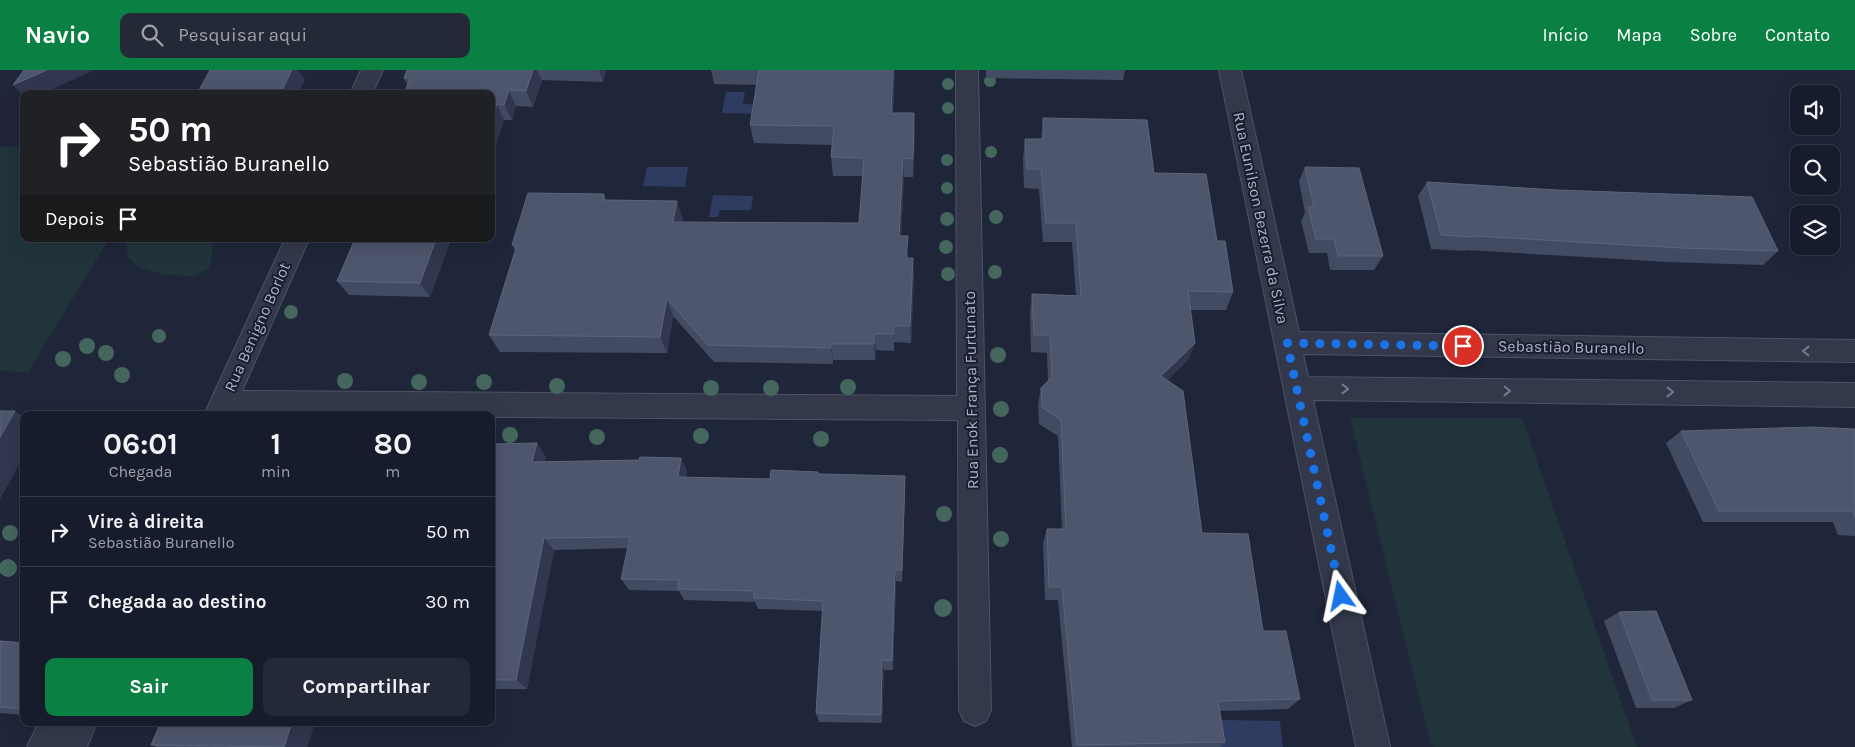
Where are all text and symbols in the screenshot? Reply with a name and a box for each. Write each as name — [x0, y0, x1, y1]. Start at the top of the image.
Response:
search box — [120, 13, 470, 58]
text: Navio — [25, 21, 90, 49]
icon: search — [138, 21, 166, 49]
text: Pesquisar aqui — [178, 24, 307, 46]
text: Início — [1542, 24, 1588, 46]
text: Mapa — [1616, 24, 1662, 46]
text: Sobre — [1690, 24, 1737, 46]
text: Contato — [1765, 24, 1830, 46]
map controls — [1790, 85, 1840, 255]
button: sound — [1790, 85, 1840, 135]
text: 50 m — [128, 109, 213, 150]
icon: right — [45, 110, 110, 175]
street label: Rua Eunilson Bezerra da Silva — [1229, 110, 1293, 326]
button: search — [1790, 145, 1840, 195]
text: Sebastião Buranello — [128, 151, 329, 177]
icon: arrive — [114, 205, 142, 233]
button: layers — [1790, 205, 1840, 255]
text: Depois — [45, 208, 104, 230]
street label: Rua Benigno Borlot — [220, 259, 294, 395]
street label: Rua Enok França Furtunato — [960, 291, 982, 489]
pin — [1442, 325, 1484, 367]
icon: arrive — [1449, 332, 1477, 360]
street label: Sebastião Buranello — [1498, 336, 1644, 358]
one-way arrow — [1802, 346, 1810, 356]
one-way arrow — [1341, 383, 1349, 394]
one-way arrow — [1504, 385, 1512, 396]
one-way arrow — [1666, 387, 1674, 398]
text: 06:01 — [103, 426, 178, 462]
text: 1 — [270, 426, 281, 462]
text: 80 — [374, 426, 412, 462]
text: Chegada — [109, 462, 172, 481]
text: min — [261, 462, 290, 481]
text: m — [385, 462, 400, 481]
text: Vire à direita — [88, 511, 204, 533]
icon: right — [45, 518, 73, 546]
text: 50 m — [426, 521, 470, 543]
text: Sebastião Buranello — [88, 533, 235, 552]
position arrow — [1314, 569, 1366, 621]
icon: arrive — [45, 588, 73, 616]
text: Chegada ao destino — [88, 591, 266, 613]
text: 30 m — [425, 591, 470, 613]
button: Sair — [45, 658, 253, 716]
button: Compartilhar — [263, 658, 470, 716]

